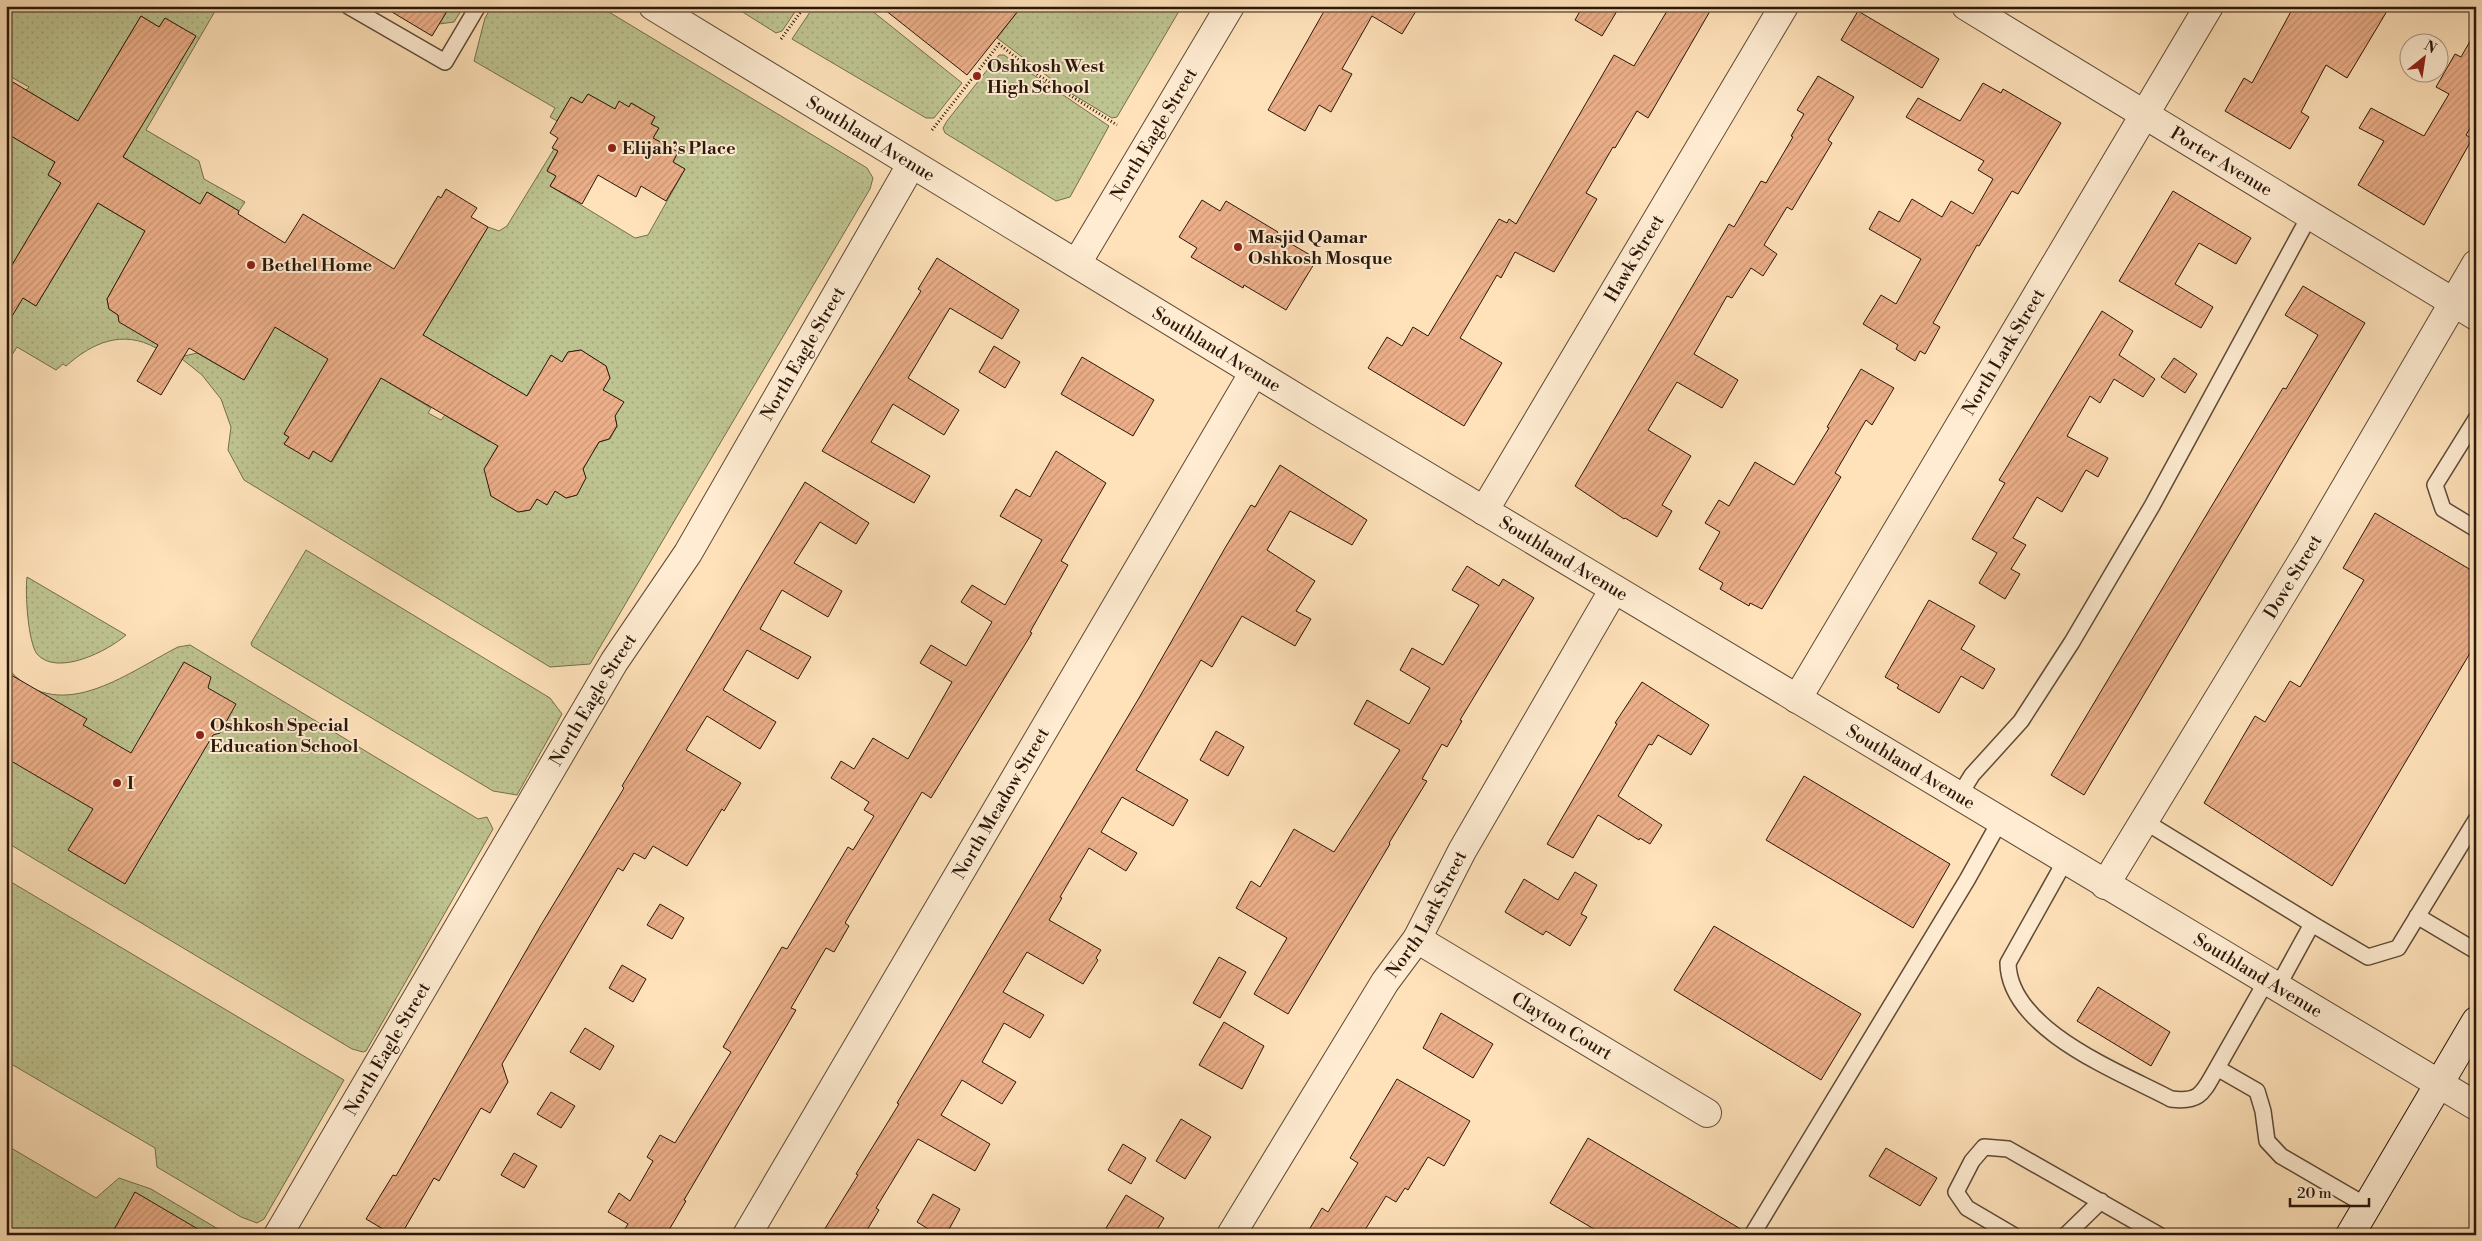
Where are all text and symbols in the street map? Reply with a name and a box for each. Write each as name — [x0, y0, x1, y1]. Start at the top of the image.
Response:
north arrow — [2400, 32, 2450, 82]
text: N — [2421, 37, 2439, 58]
place label: Oshkosh West High School — [987, 55, 1105, 99]
street label: North Eagle Street — [1106, 63, 1203, 205]
marker: Oshkosh West High School — [971, 70, 983, 82]
street label: Southland Avenue — [802, 91, 939, 187]
street label: Porter Avenue — [2166, 122, 2277, 202]
place label: Elijah’s Place — [622, 137, 736, 160]
marker: Elijah’s Place — [606, 142, 618, 154]
street label: Hawk Street — [1600, 210, 1670, 306]
place label: Masjid Qamar Oshkosh Mosque — [1248, 226, 1393, 270]
marker: Masjid Qamar Oshkosh Mosque — [1232, 241, 1244, 253]
place label: Bethel Home — [261, 254, 373, 277]
marker: Bethel Home — [245, 259, 257, 271]
street label: North Eagle Street — [756, 282, 851, 425]
street label: North Lark Street — [1957, 284, 2051, 419]
street label: Southland Avenue — [1148, 302, 1285, 398]
street label: Southland Avenue — [1495, 511, 1632, 606]
street label: Dove Street — [2259, 530, 2328, 623]
street label: North Eagle Street — [545, 629, 642, 770]
place label: Oshkosh Special Education School — [210, 714, 358, 758]
street label: Southland Avenue — [1842, 720, 1979, 815]
street label: North Meadow Street — [948, 723, 1055, 883]
marker: Oshkosh Special Education School — [194, 729, 206, 741]
place label: I — [127, 772, 134, 795]
marker: I — [111, 777, 123, 789]
street label: North Lark Street — [1381, 846, 1473, 983]
street label: Southland Avenue — [2189, 928, 2327, 1023]
street label: North Eagle Street — [340, 978, 436, 1120]
street label: Clayton Court — [1507, 987, 1617, 1066]
scale bar — [2290, 1176, 2368, 1208]
text: 20 m — [2297, 1184, 2332, 1203]

